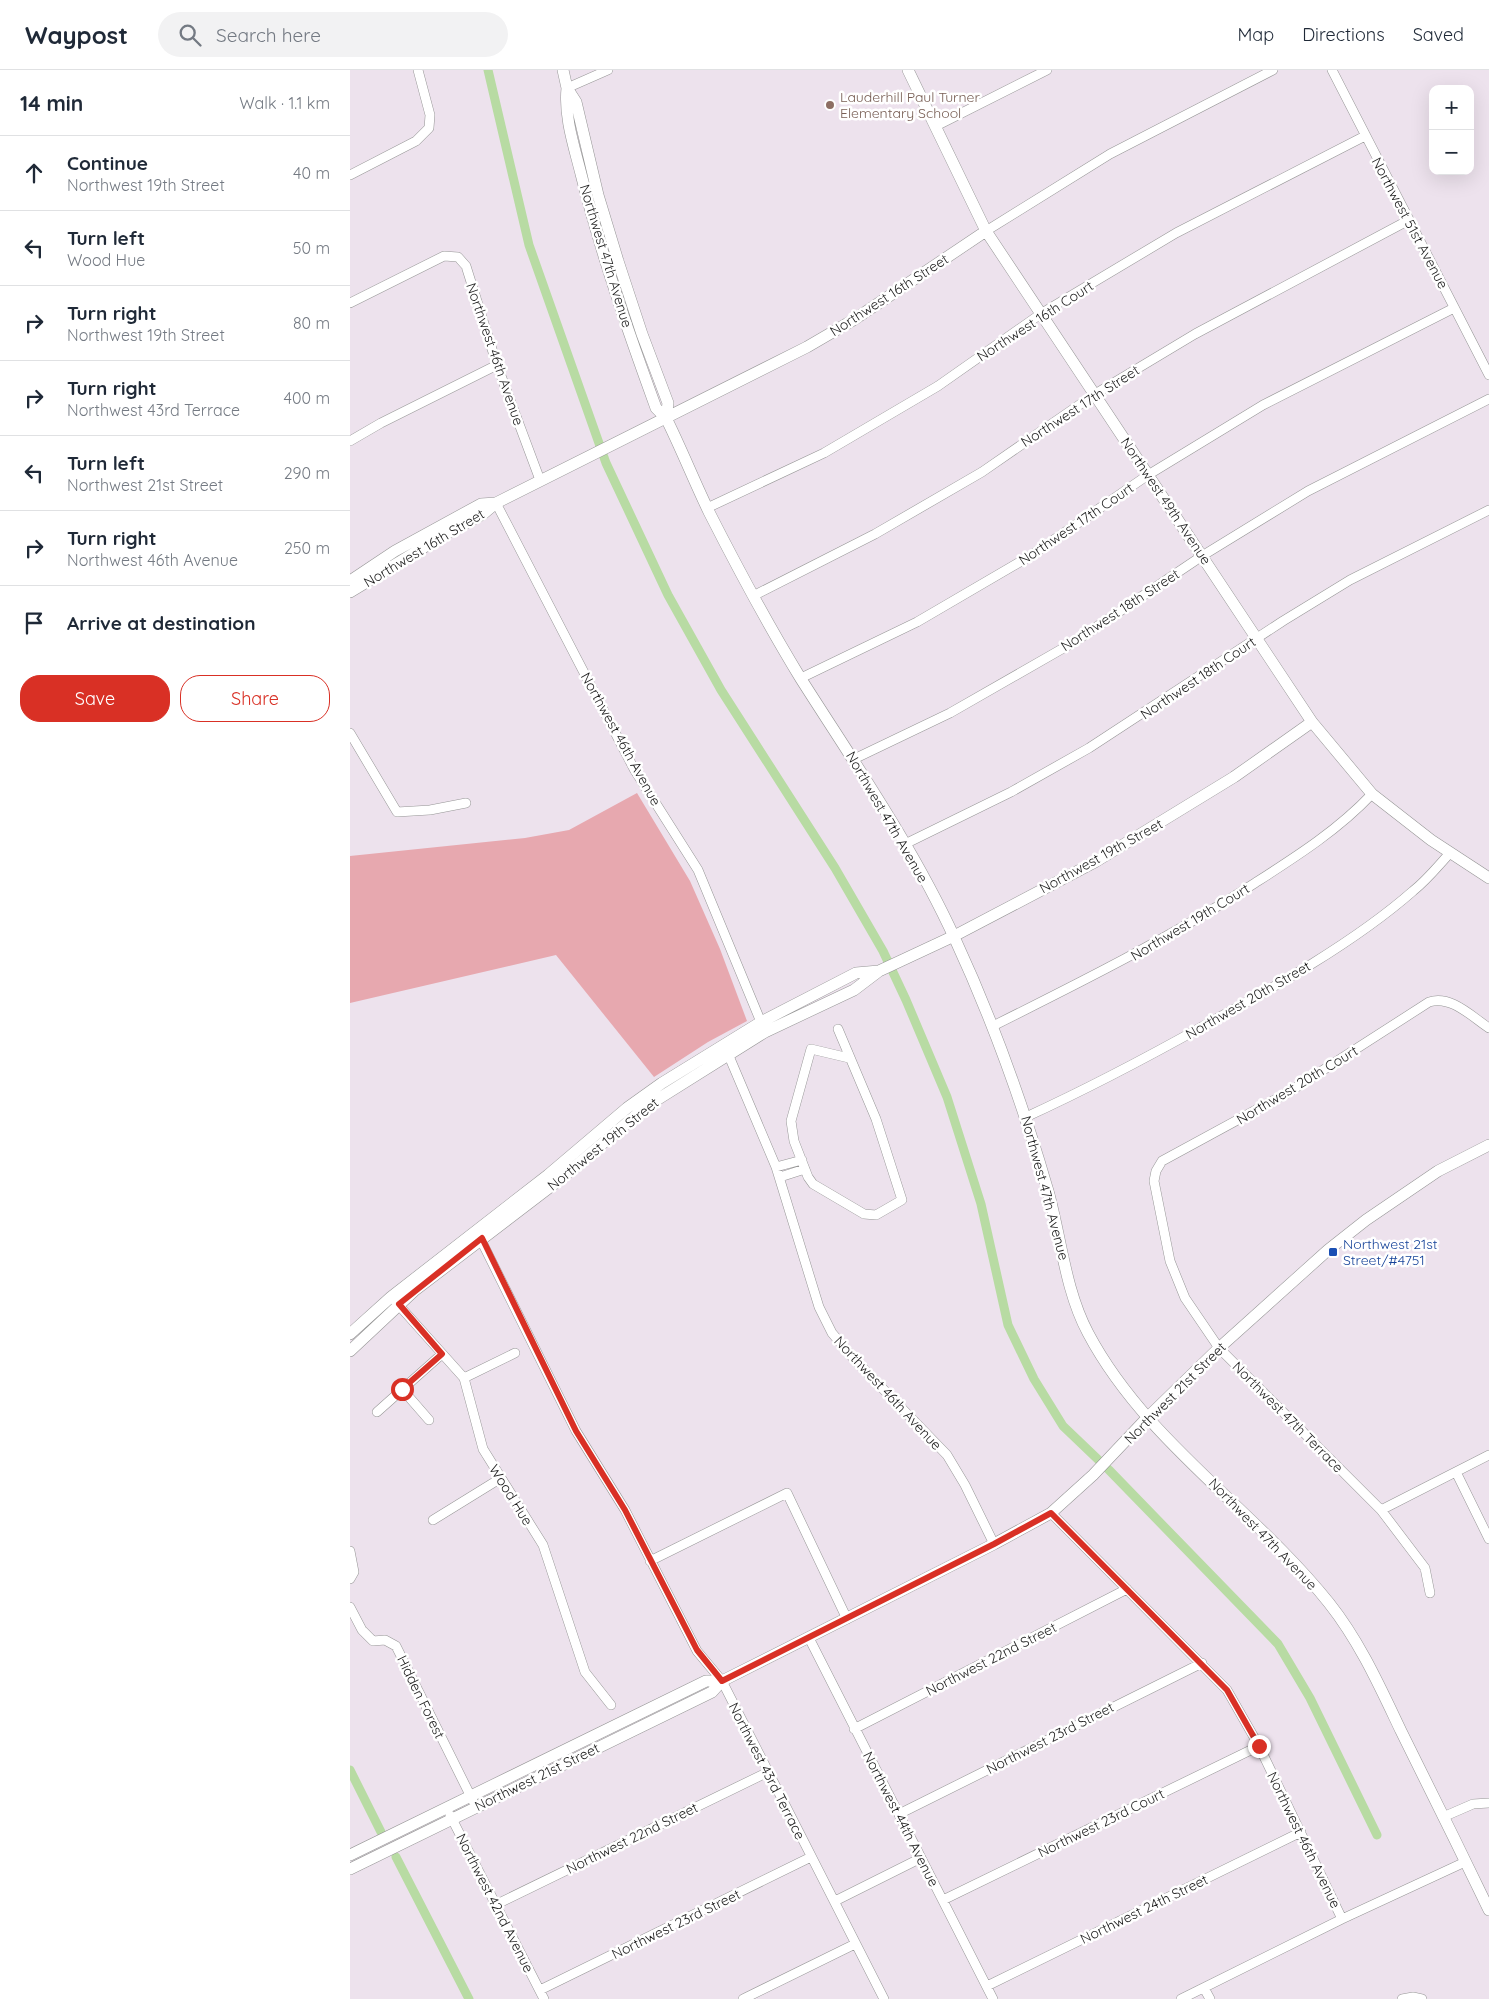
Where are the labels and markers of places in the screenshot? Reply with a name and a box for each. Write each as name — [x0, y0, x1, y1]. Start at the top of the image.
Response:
place label: Lauderhill Paul Turner Elementary School — [840, 88, 981, 122]
marker: Lauderhill Paul Turner Elementary School — [824, 99, 836, 111]
place label: Northwest 21st Street/#4751 — [1343, 1235, 1438, 1269]
marker: Northwest 21st Street/#4751 — [1327, 1246, 1339, 1258]

